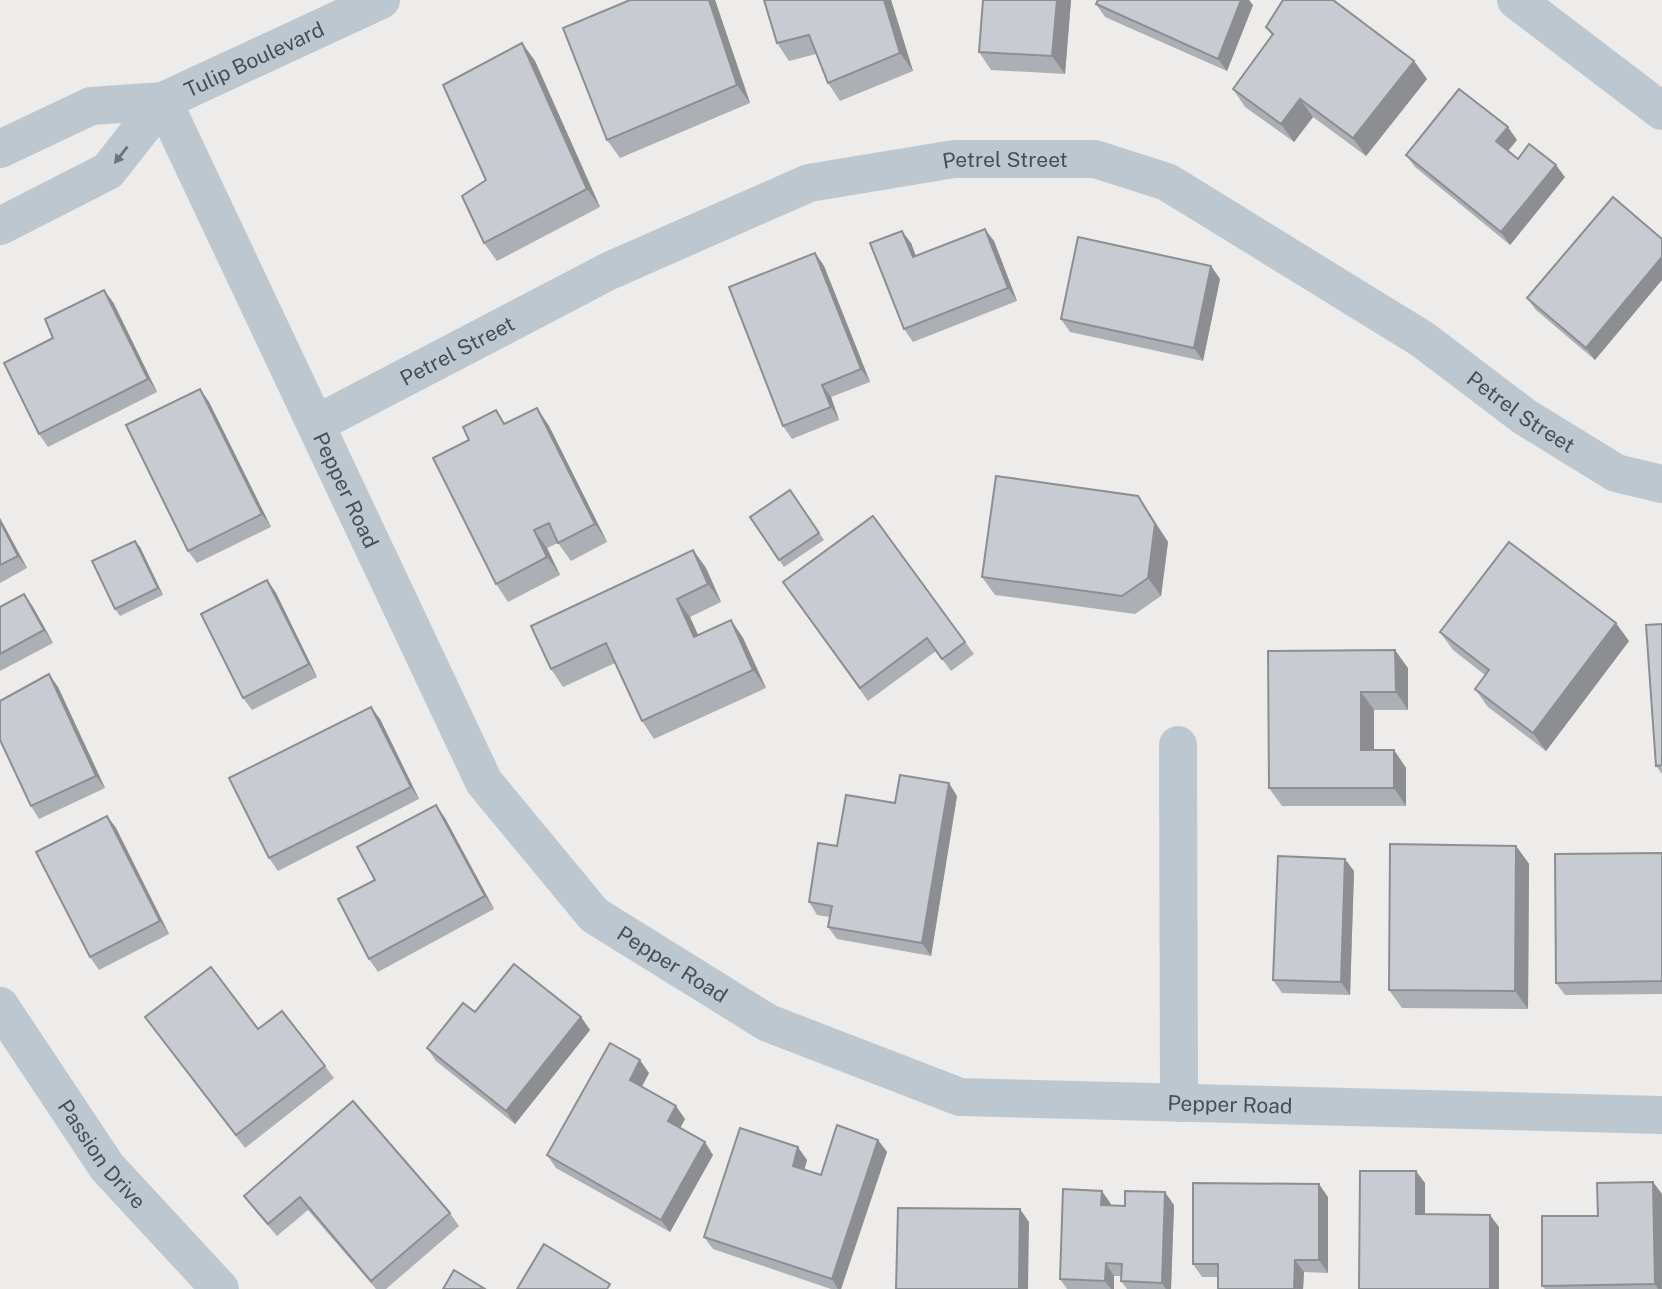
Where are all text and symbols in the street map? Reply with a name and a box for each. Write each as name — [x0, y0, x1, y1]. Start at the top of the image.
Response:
street label: Tulip Boulevard — [180, 16, 328, 102]
one-way arrow — [115, 146, 129, 164]
street label: Petrel Street — [940, 146, 1068, 173]
street label: Petrel Street — [395, 310, 518, 391]
street label: Petrel Street — [1462, 365, 1580, 457]
street label: Pepper Road — [308, 428, 384, 552]
street label: Pepper Road — [613, 920, 732, 1007]
street label: Pepper Road — [1167, 1090, 1293, 1118]
street label: Passion Drive — [53, 1095, 151, 1214]

